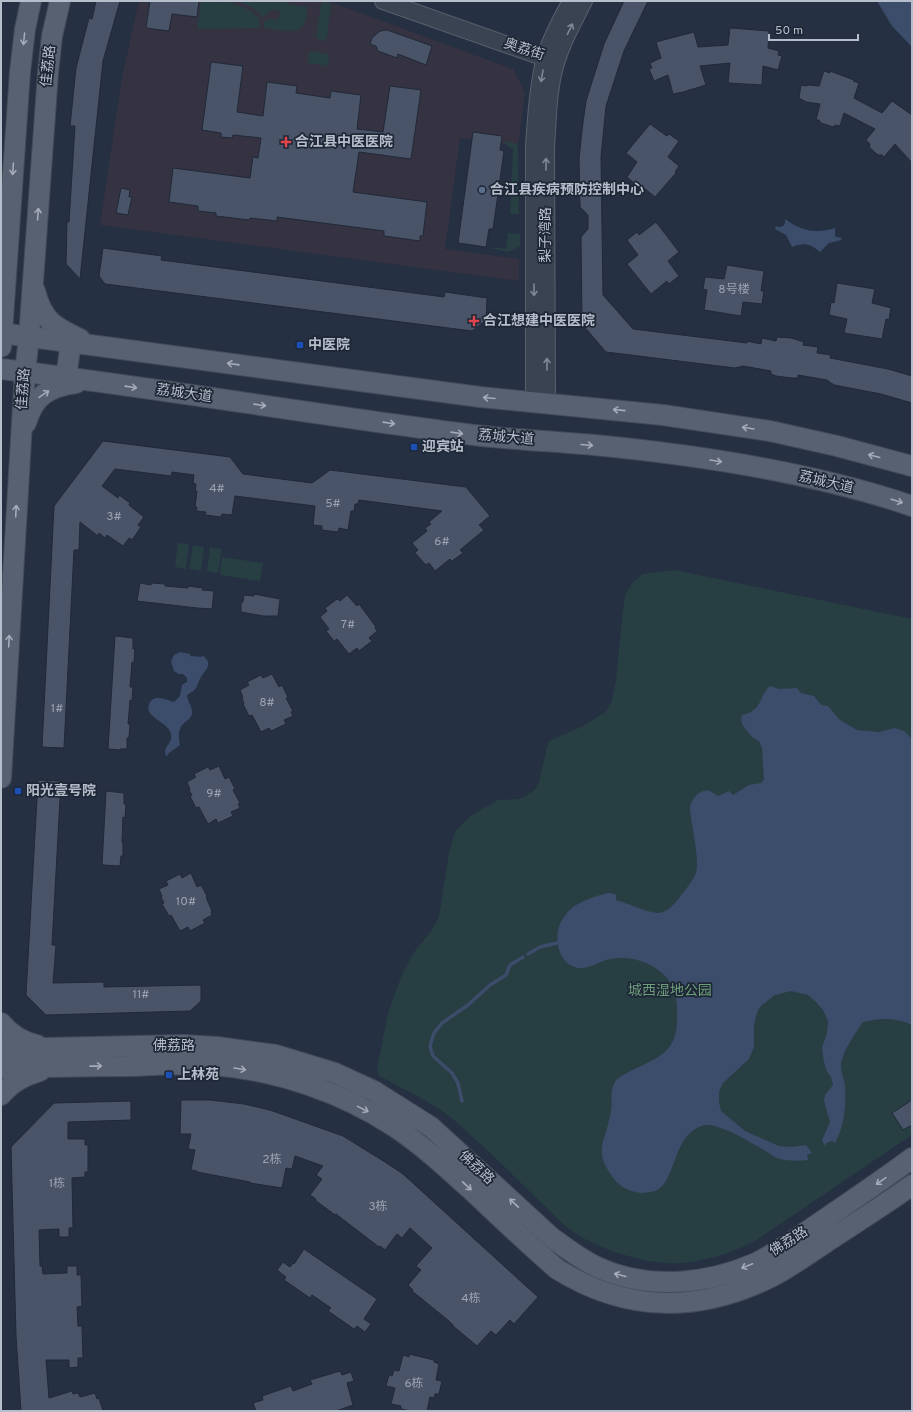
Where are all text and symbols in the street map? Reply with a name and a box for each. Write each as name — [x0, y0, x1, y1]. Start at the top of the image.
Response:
scale bar — [769, 16, 858, 42]
text: 50 m — [775, 23, 803, 39]
one-way arrow — [567, 24, 574, 36]
one-way arrow — [20, 32, 28, 45]
street label: 奥荔街 — [501, 34, 547, 65]
street label: 佳荔路 — [38, 44, 60, 88]
one-way arrow — [538, 69, 546, 82]
place label: 合江县中医医院 — [295, 133, 393, 151]
marker: 合江县中医医院 — [280, 136, 292, 148]
one-way arrow — [542, 158, 550, 171]
one-way arrow — [10, 162, 17, 175]
place label: 合江县疾病预防控制中心 — [490, 181, 644, 199]
marker: 合江县疾病预防控制中心 — [477, 185, 487, 195]
street label: 梨子湾路 — [538, 207, 555, 263]
one-way arrow — [34, 208, 41, 221]
house number: 8号楼 — [718, 282, 750, 298]
one-way arrow — [530, 283, 538, 296]
place label: 合江想建中医医院 — [483, 312, 595, 330]
marker: 合江想建中医医院 — [468, 315, 480, 327]
place label: 中医院 — [308, 337, 350, 354]
marker: 中医院 — [295, 340, 305, 350]
one-way arrow — [543, 358, 551, 371]
one-way arrow — [227, 360, 240, 368]
street label: 佳荔路 — [14, 367, 34, 411]
street label: 荔城大道 — [155, 382, 213, 406]
one-way arrow — [124, 383, 137, 391]
one-way arrow — [38, 390, 49, 398]
one-way arrow — [483, 395, 496, 402]
one-way arrow — [253, 401, 266, 409]
one-way arrow — [613, 406, 626, 414]
one-way arrow — [382, 419, 395, 427]
one-way arrow — [741, 424, 754, 432]
street label: 荔城大道 — [477, 427, 535, 449]
one-way arrow — [450, 429, 463, 437]
place label: 迎宾站 — [422, 439, 464, 456]
one-way arrow — [580, 441, 593, 448]
marker: 迎宾站 — [409, 442, 419, 452]
one-way arrow — [868, 452, 881, 459]
one-way arrow — [709, 457, 722, 465]
street label: 荔城大道 — [797, 468, 855, 498]
house number: 4# — [209, 481, 225, 497]
house number: 5# — [325, 496, 341, 512]
one-way arrow — [890, 498, 903, 505]
one-way arrow — [13, 505, 20, 518]
house number: 3# — [106, 509, 122, 525]
house number: 6# — [434, 534, 450, 550]
house number: 7# — [341, 617, 355, 633]
one-way arrow — [5, 635, 13, 648]
house number: 8# — [259, 695, 275, 711]
house number: 1# — [51, 701, 63, 717]
place label: 阳光壹号院 — [26, 783, 96, 800]
marker: 阳光壹号院 — [13, 786, 23, 796]
house number: 9# — [206, 786, 222, 802]
house number: 10# — [176, 894, 196, 910]
park label: 城西湿地公园 — [628, 983, 712, 1000]
house number: 11# — [132, 987, 150, 1003]
street label: 佛荔路 — [153, 1037, 195, 1055]
one-way arrow — [89, 1062, 102, 1070]
one-way arrow — [233, 1065, 246, 1073]
place label: 上林苑 — [177, 1067, 219, 1084]
marker: 上林苑 — [164, 1070, 174, 1080]
one-way arrow — [357, 1106, 369, 1113]
street label: 佛荔路 — [455, 1147, 498, 1189]
house number: 2栋 — [262, 1152, 282, 1168]
house number: 1栋 — [49, 1176, 65, 1192]
one-way arrow — [875, 1177, 886, 1185]
one-way arrow — [462, 1182, 472, 1191]
one-way arrow — [509, 1198, 519, 1208]
house number: 3栋 — [368, 1199, 388, 1215]
street label: 佛荔路 — [766, 1223, 811, 1260]
one-way arrow — [742, 1263, 754, 1270]
one-way arrow — [614, 1271, 627, 1278]
house number: 4栋 — [461, 1291, 481, 1307]
house number: 6栋 — [404, 1376, 424, 1392]

